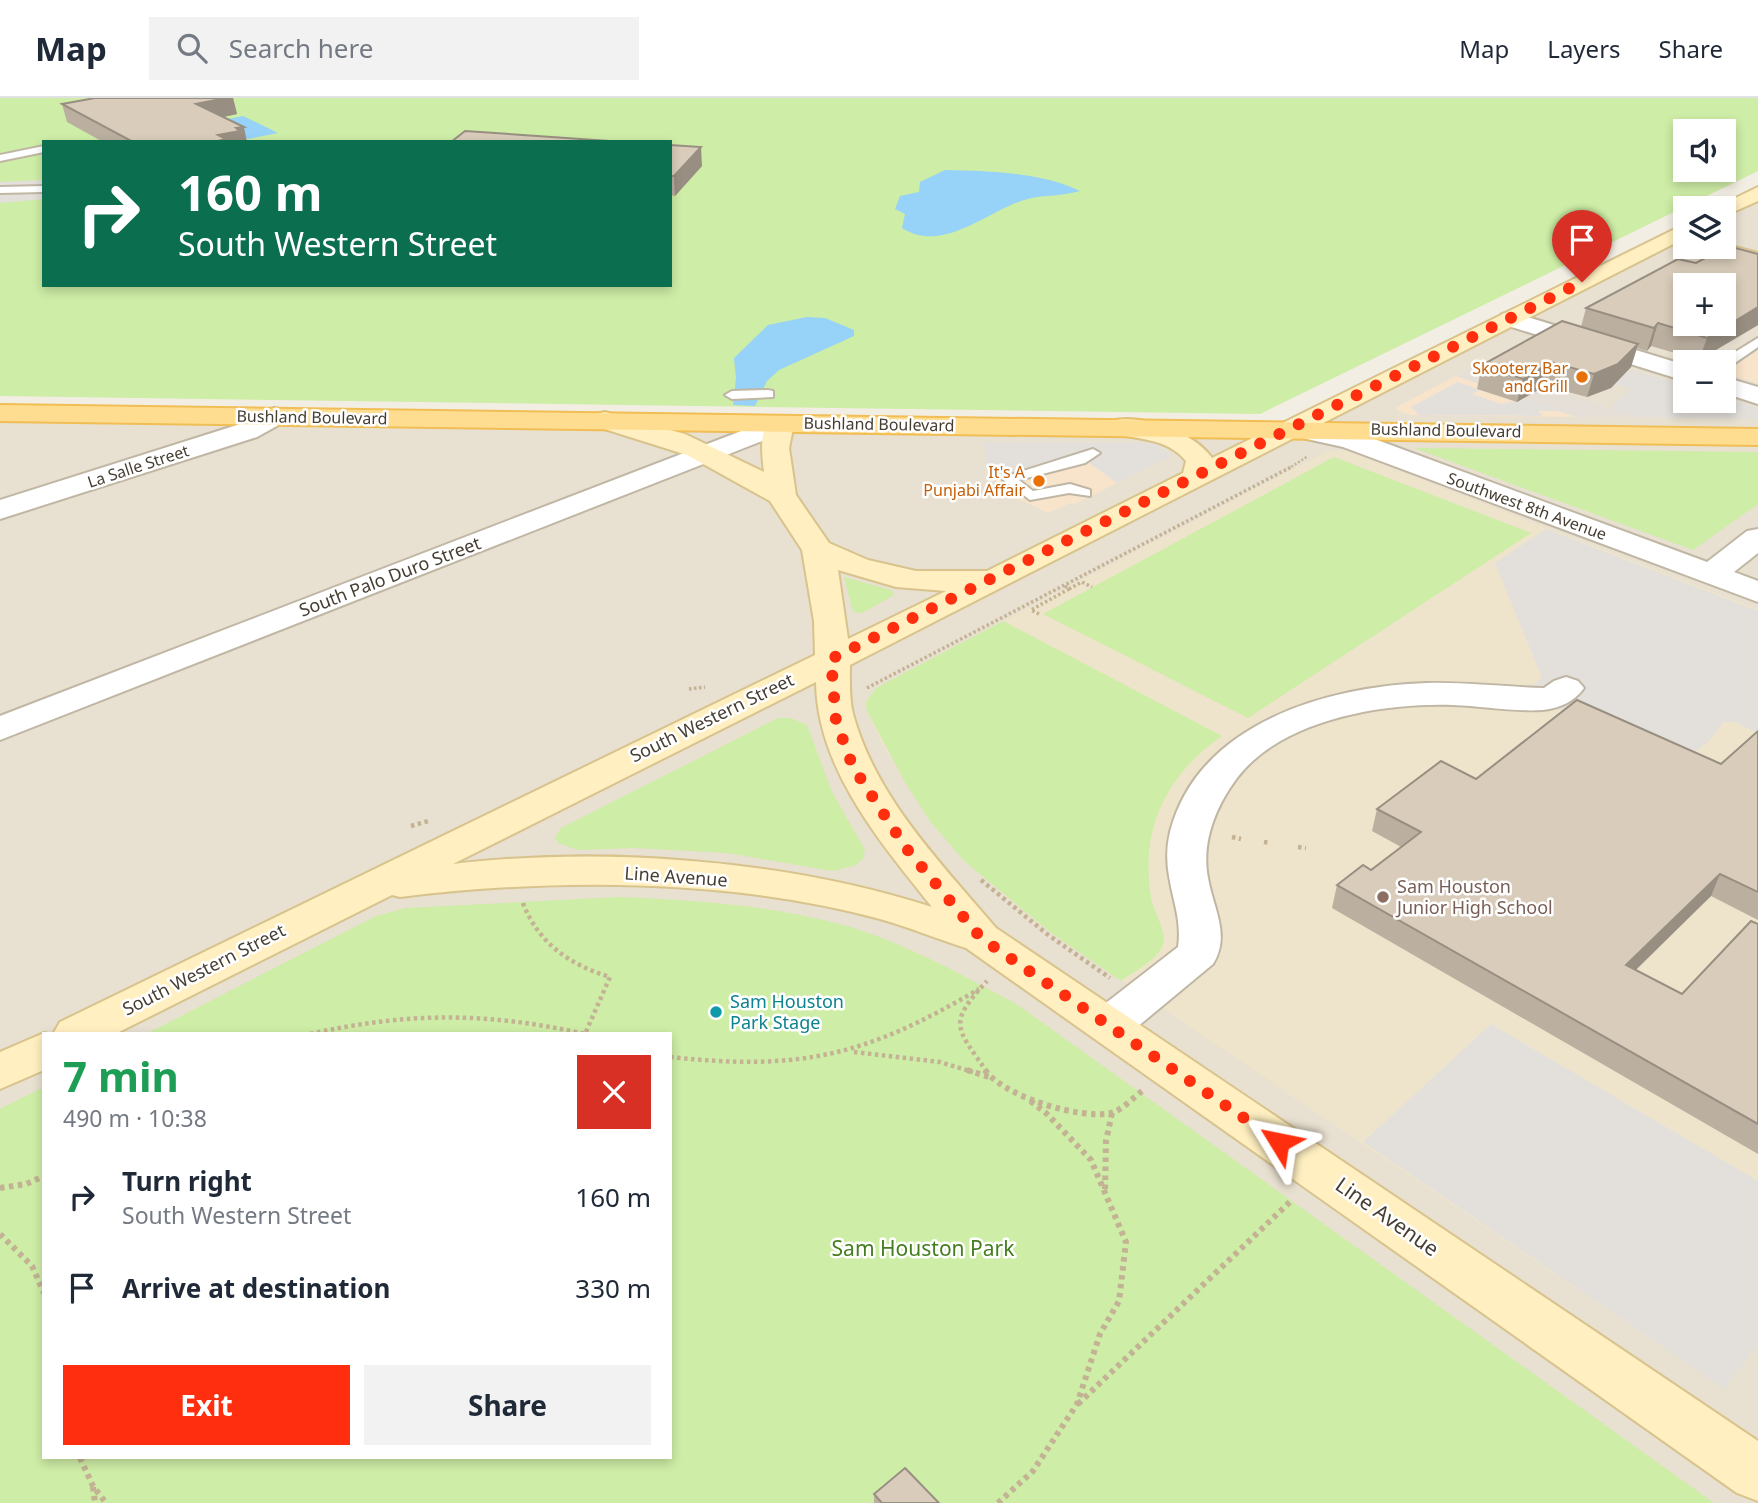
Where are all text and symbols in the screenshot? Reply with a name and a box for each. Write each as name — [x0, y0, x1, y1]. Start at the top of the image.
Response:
search box — [149, 17, 639, 80]
text: Map — [35, 26, 107, 71]
icon: search — [173, 29, 211, 67]
text: Search here — [229, 30, 373, 66]
text: Map — [1459, 32, 1509, 65]
text: Layers — [1547, 32, 1621, 65]
text: Share — [1659, 32, 1723, 65]
map controls — [1673, 119, 1736, 413]
button: sound — [1673, 119, 1736, 182]
text: 160 m — [178, 159, 323, 225]
icon: right — [63, 168, 154, 259]
button: layers — [1673, 196, 1736, 259]
pin — [1552, 210, 1612, 282]
icon: arrive — [1563, 221, 1601, 259]
text: South Western Street — [178, 222, 497, 265]
button: + — [1673, 273, 1736, 336]
button: − — [1673, 350, 1736, 413]
place label: Skooterz Bar and Grill — [1472, 357, 1568, 397]
marker: Skooterz Bar and Grill — [1574, 369, 1590, 385]
street label: Bushland Boulevard — [236, 405, 388, 429]
street label: Bushland Boulevard — [803, 412, 955, 436]
street label: Bushland Boulevard — [1370, 418, 1522, 442]
street label: La Salle Street — [84, 439, 192, 493]
place label: It's A Punjabi Affair — [923, 461, 1026, 501]
street label: Southwest 8th Avenue — [1444, 467, 1610, 545]
marker: It's A Punjabi Affair — [1031, 473, 1047, 489]
street label: South Palo Duro Street — [295, 530, 484, 622]
street label: South Western Street — [626, 667, 798, 767]
street label: Line Avenue — [624, 860, 728, 892]
place label: Sam Houston Junior High School — [1395, 874, 1553, 919]
marker: Sam Houston Junior High School — [1375, 889, 1391, 905]
street label: South Western Street — [118, 917, 289, 1021]
place label: Sam Houston Park Stage — [730, 989, 844, 1034]
marker: Sam Houston Park Stage — [708, 1004, 724, 1020]
text: 7 min — [63, 1047, 179, 1104]
button: close — [577, 1055, 651, 1129]
text: 490 m · 10:38 — [63, 1102, 207, 1134]
position arrow — [1242, 1105, 1316, 1179]
text: Turn right — [122, 1163, 252, 1199]
street label: Line Avenue — [1330, 1170, 1445, 1262]
icon: right — [63, 1178, 101, 1216]
text: 160 m — [575, 1179, 651, 1215]
text: South Western Street — [122, 1199, 351, 1231]
park label: Sam Houston Park — [832, 1234, 1015, 1262]
icon: arrive — [63, 1269, 101, 1307]
text: Arrive at destination — [122, 1270, 391, 1306]
text: 330 m — [575, 1270, 651, 1306]
button: Exit — [63, 1365, 350, 1445]
button: Share — [364, 1365, 651, 1445]

